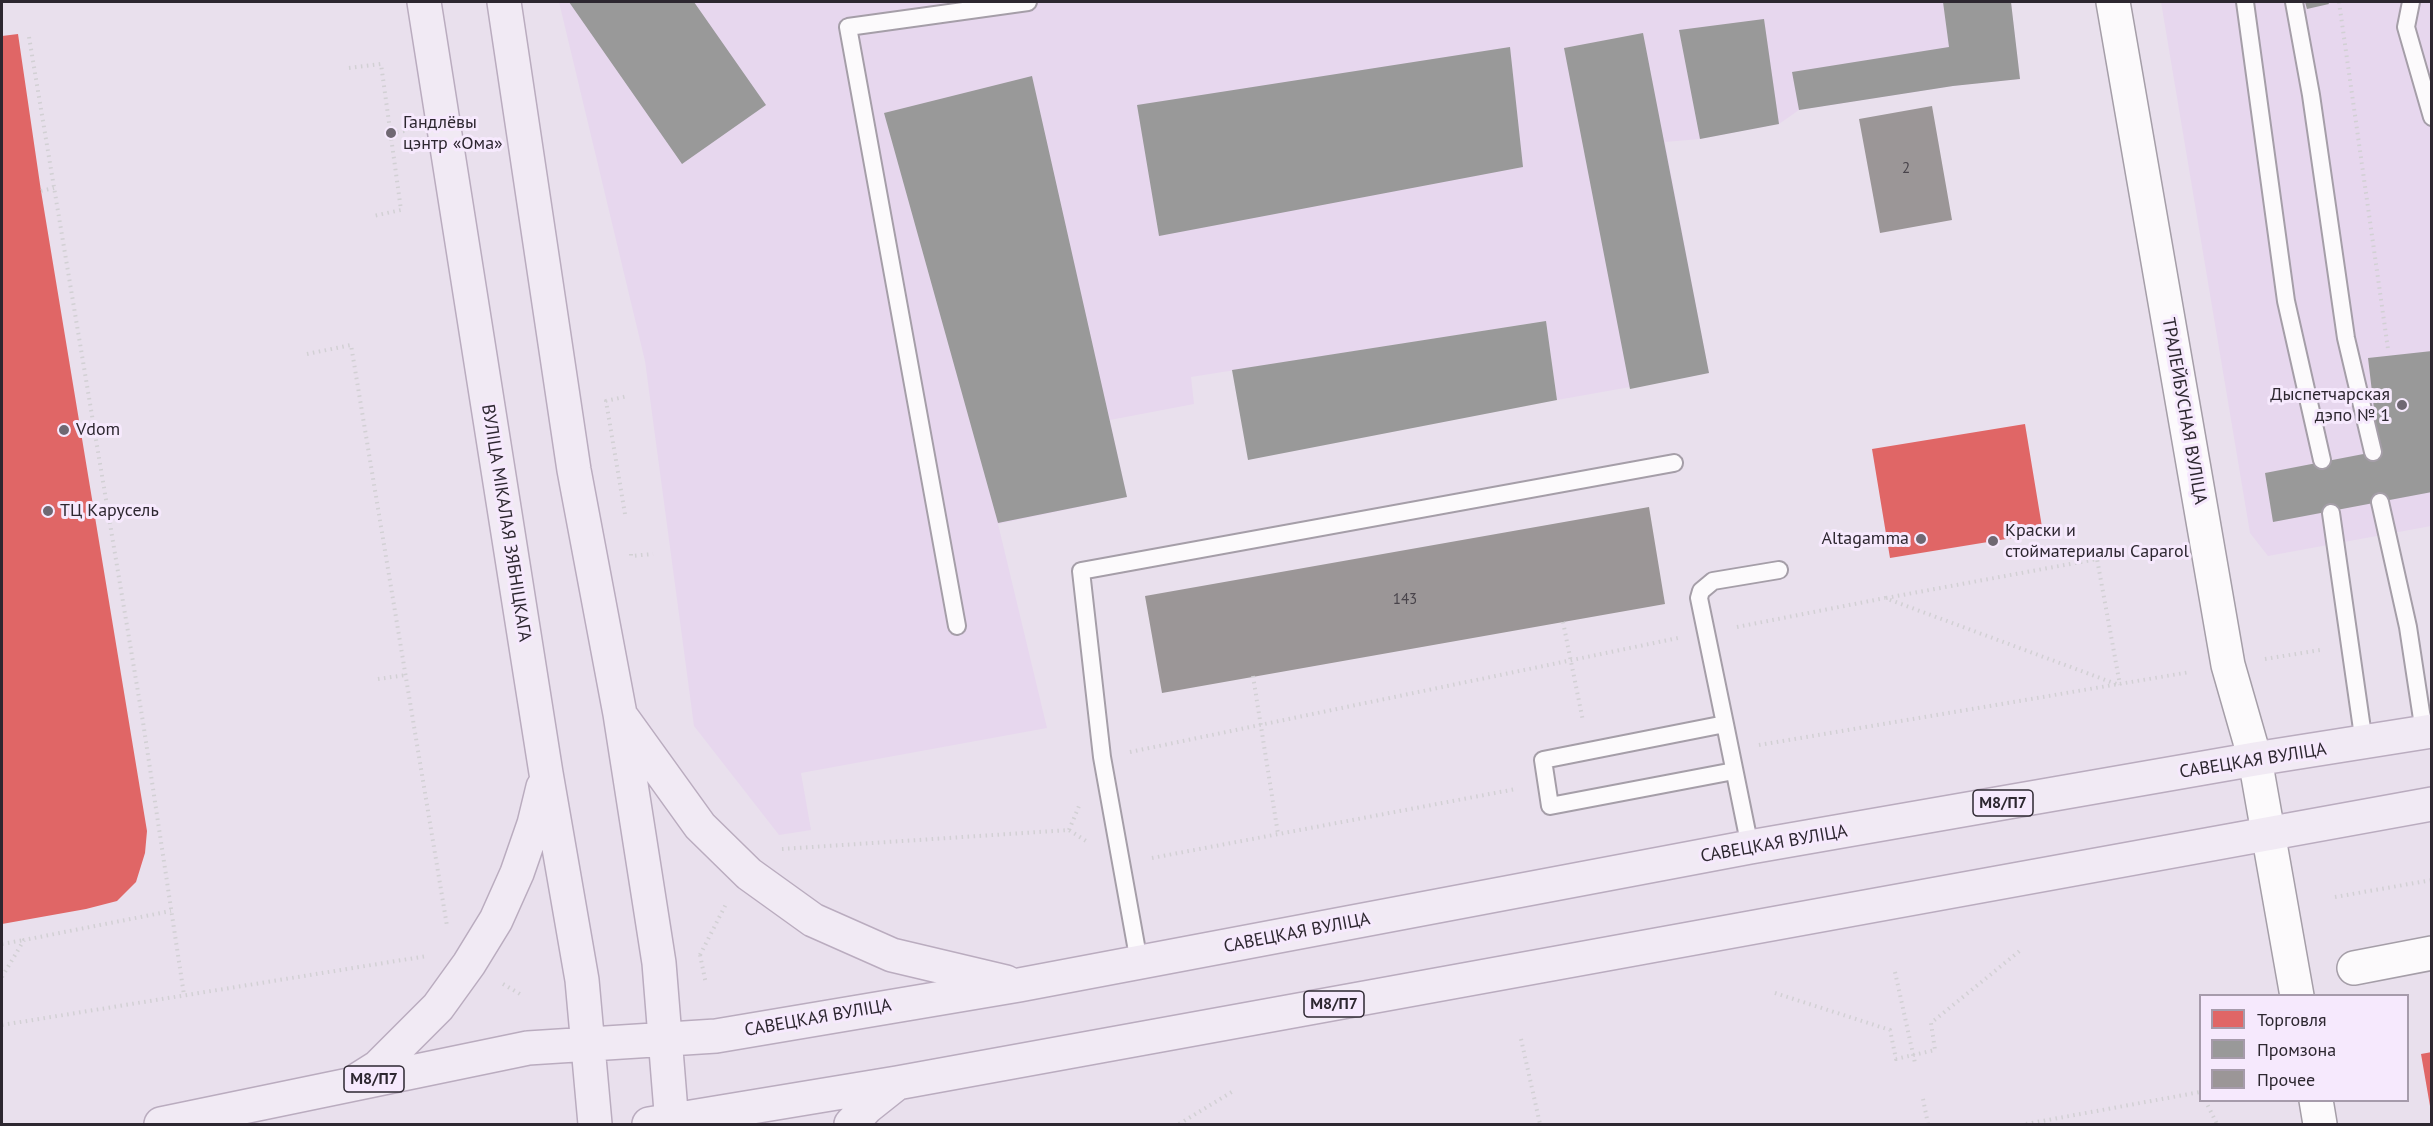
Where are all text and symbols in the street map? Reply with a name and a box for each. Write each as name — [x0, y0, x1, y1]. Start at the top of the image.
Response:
place label: Гандлёвы цэнтр «Ома» — [403, 112, 503, 154]
marker: Гандлёвы цэнтр «Ома» — [384, 126, 398, 140]
house number: 2 — [1902, 160, 1910, 178]
street label: ТРАЛЕЙБУСНАЯ ВУЛІЦА — [2157, 316, 2211, 506]
place label: Дыспетчарская дэпо № 1 — [2270, 384, 2390, 426]
marker: Дыспетчарская дэпо № 1 — [2395, 398, 2409, 412]
street label: ВУЛІЦА МІКАЛАЯ ЗЯБНІЦКАГА — [477, 403, 535, 643]
place label: Vdom — [76, 419, 120, 441]
marker: Vdom — [57, 423, 71, 437]
place label: ТЦ Карусель — [60, 500, 159, 522]
marker: ТЦ Карусель — [41, 504, 55, 518]
place label: Краски и стойматериалы Сaparol — [2005, 520, 2189, 562]
place label: Altagamma — [1821, 528, 1909, 550]
marker: Altagamma — [1914, 532, 1928, 546]
marker: Краски и стойматериалы Сaparol — [1986, 534, 2000, 548]
house number: 143 — [1393, 591, 1417, 609]
street label: САВЕЦКАЯ ВУЛІЦА — [2178, 739, 2328, 783]
road number: М8/П7 — [1973, 790, 2033, 816]
street label: САВЕЦКАЯ ВУЛІЦА — [1699, 820, 1849, 868]
street label: САВЕЦКАЯ ВУЛІЦА — [1222, 908, 1372, 958]
road number: М8/П7 — [1304, 991, 1364, 1017]
street label: САВЕЦКАЯ ВУЛІЦА — [743, 994, 893, 1042]
legend — [2199, 994, 2409, 1102]
text: Торговля — [2257, 1008, 2327, 1031]
text: Промзона — [2257, 1038, 2336, 1061]
road number: М8/П7 — [344, 1066, 404, 1092]
text: Прочее — [2257, 1068, 2315, 1091]

